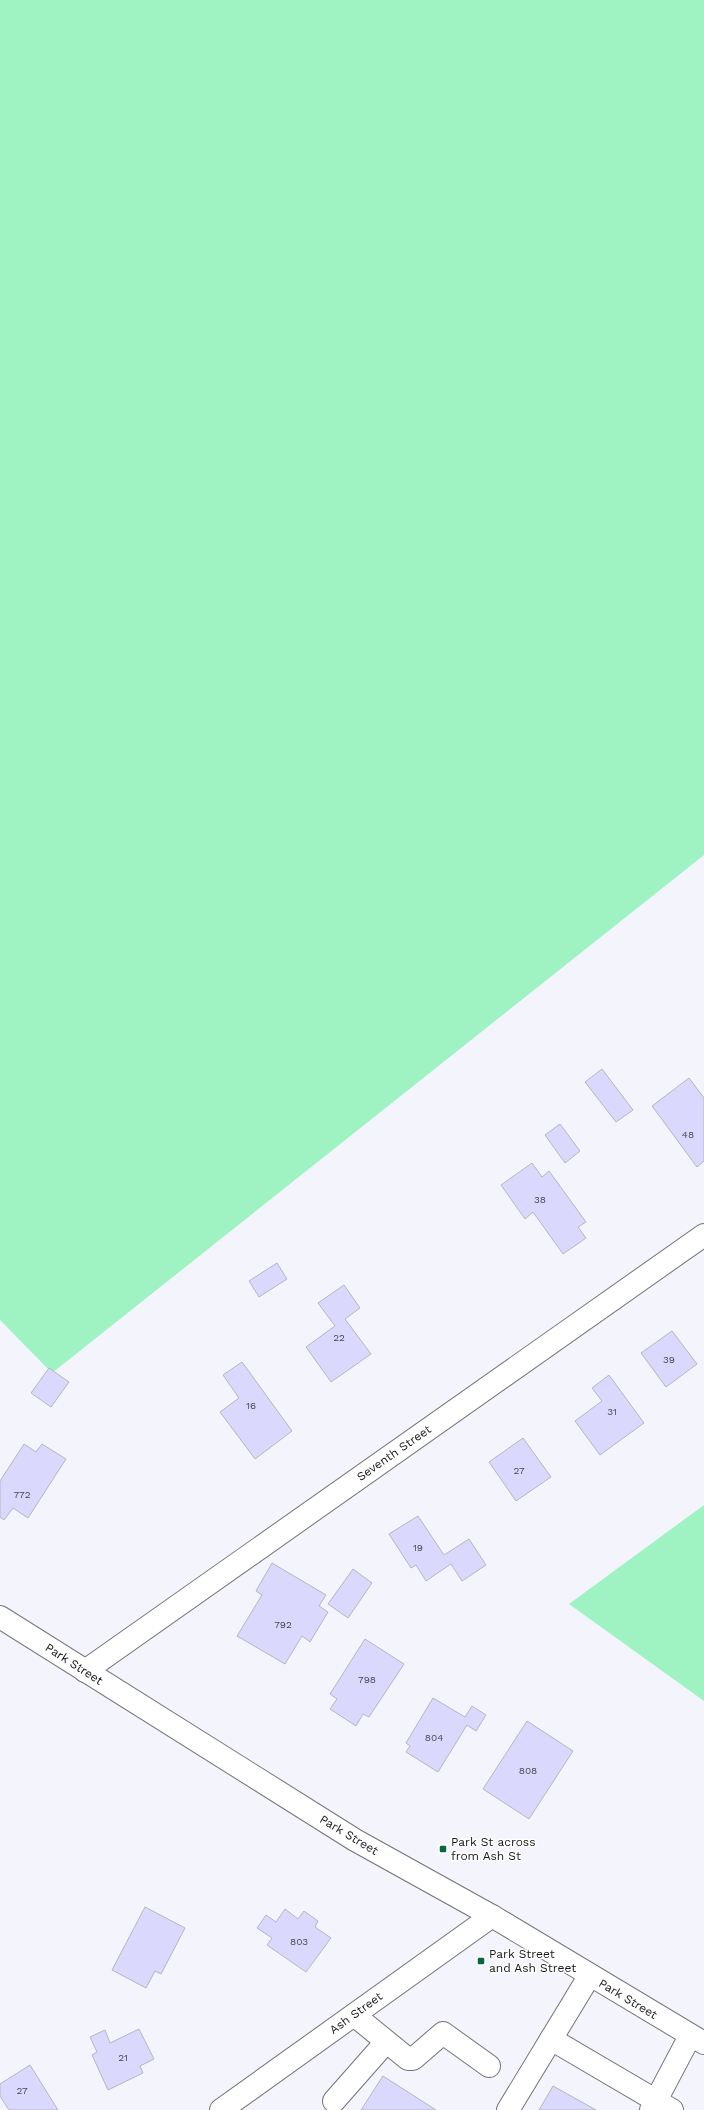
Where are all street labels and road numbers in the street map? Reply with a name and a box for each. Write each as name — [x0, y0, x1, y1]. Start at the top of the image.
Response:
street label: Seventh Street — [354, 1422, 434, 1484]
street label: Park Street — [43, 1640, 105, 1688]
street label: Park Street — [317, 1812, 381, 1858]
street label: Park Street — [596, 1976, 660, 2022]
street label: Ash Street — [327, 1989, 385, 2037]

